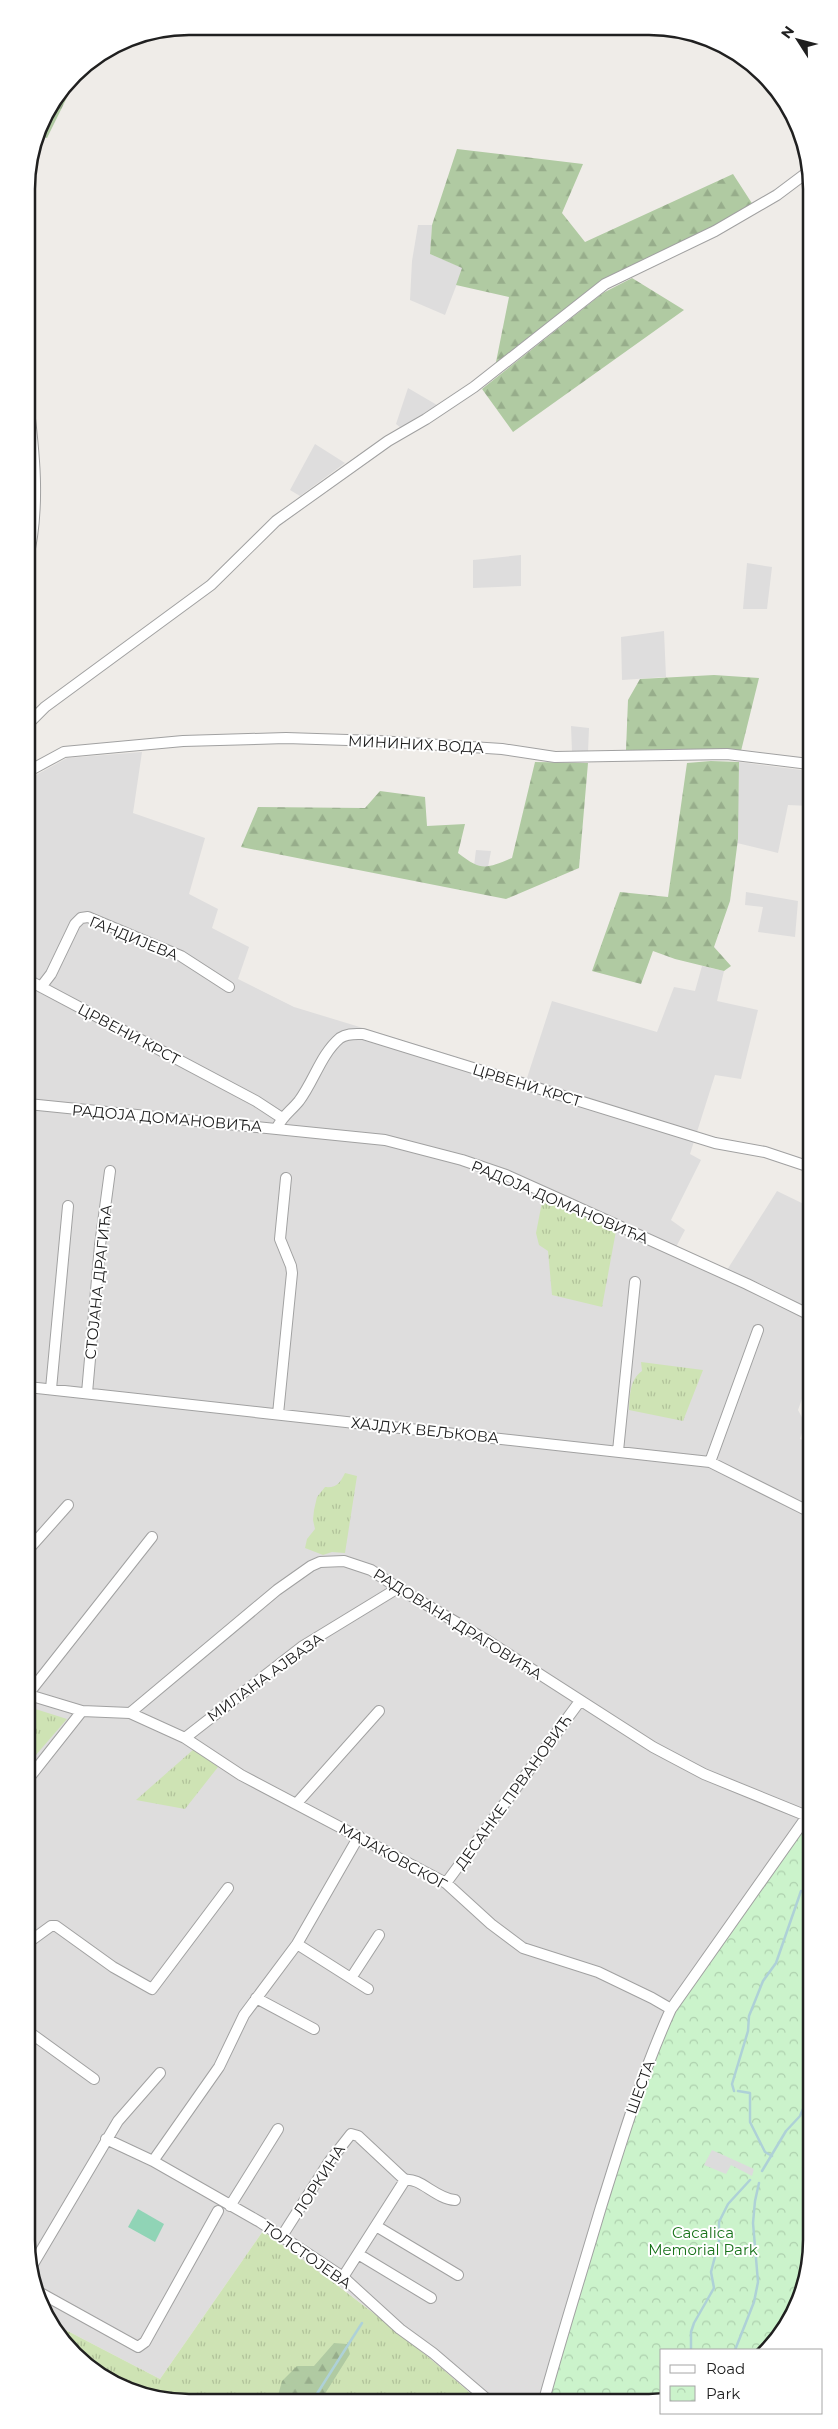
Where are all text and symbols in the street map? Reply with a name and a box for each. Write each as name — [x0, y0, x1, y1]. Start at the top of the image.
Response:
north arrow — [773, 15, 823, 65]
text: N — [777, 22, 798, 42]
street label: МИНИНИХ ВОДА — [347, 731, 485, 757]
street label: ГАНДИЈЕВА — [87, 912, 181, 964]
street label: ЦРВЕНИ КРСТ — [75, 999, 183, 1069]
street label: ЦРВЕНИ КРСТ — [470, 1059, 584, 1111]
street label: РАДОЈА ДОМАНОВИЋА — [71, 1100, 263, 1136]
street label: РАДОЈА ДОМАНОВИЋА — [468, 1156, 652, 1248]
street label: СТОЈАНА ДРАГИЋА — [80, 1204, 116, 1360]
street label: ХАЈДУК ВЕЉКОВА — [350, 1413, 500, 1447]
street label: РАДОВАНА ДРАГОВИЋА — [370, 1564, 546, 1684]
street label: МИЛАНА АЈВАЗА — [203, 1628, 327, 1726]
street label: ДЕСАНКЕ ПРВАНОВИЋ — [451, 1711, 575, 1873]
street label: МАЈАКОВСКОГ — [335, 1818, 451, 1894]
street label: ШЕСТА — [621, 2057, 659, 2117]
street label: ЛОРКИНА — [289, 2141, 349, 2219]
street label: ТОЛСТОЈЕВА — [259, 2217, 355, 2293]
park label: Cacalica Memorial Park — [648, 2223, 758, 2259]
legend — [660, 2349, 823, 2414]
text: Road — [706, 2359, 745, 2378]
text: Park — [706, 2384, 740, 2403]

